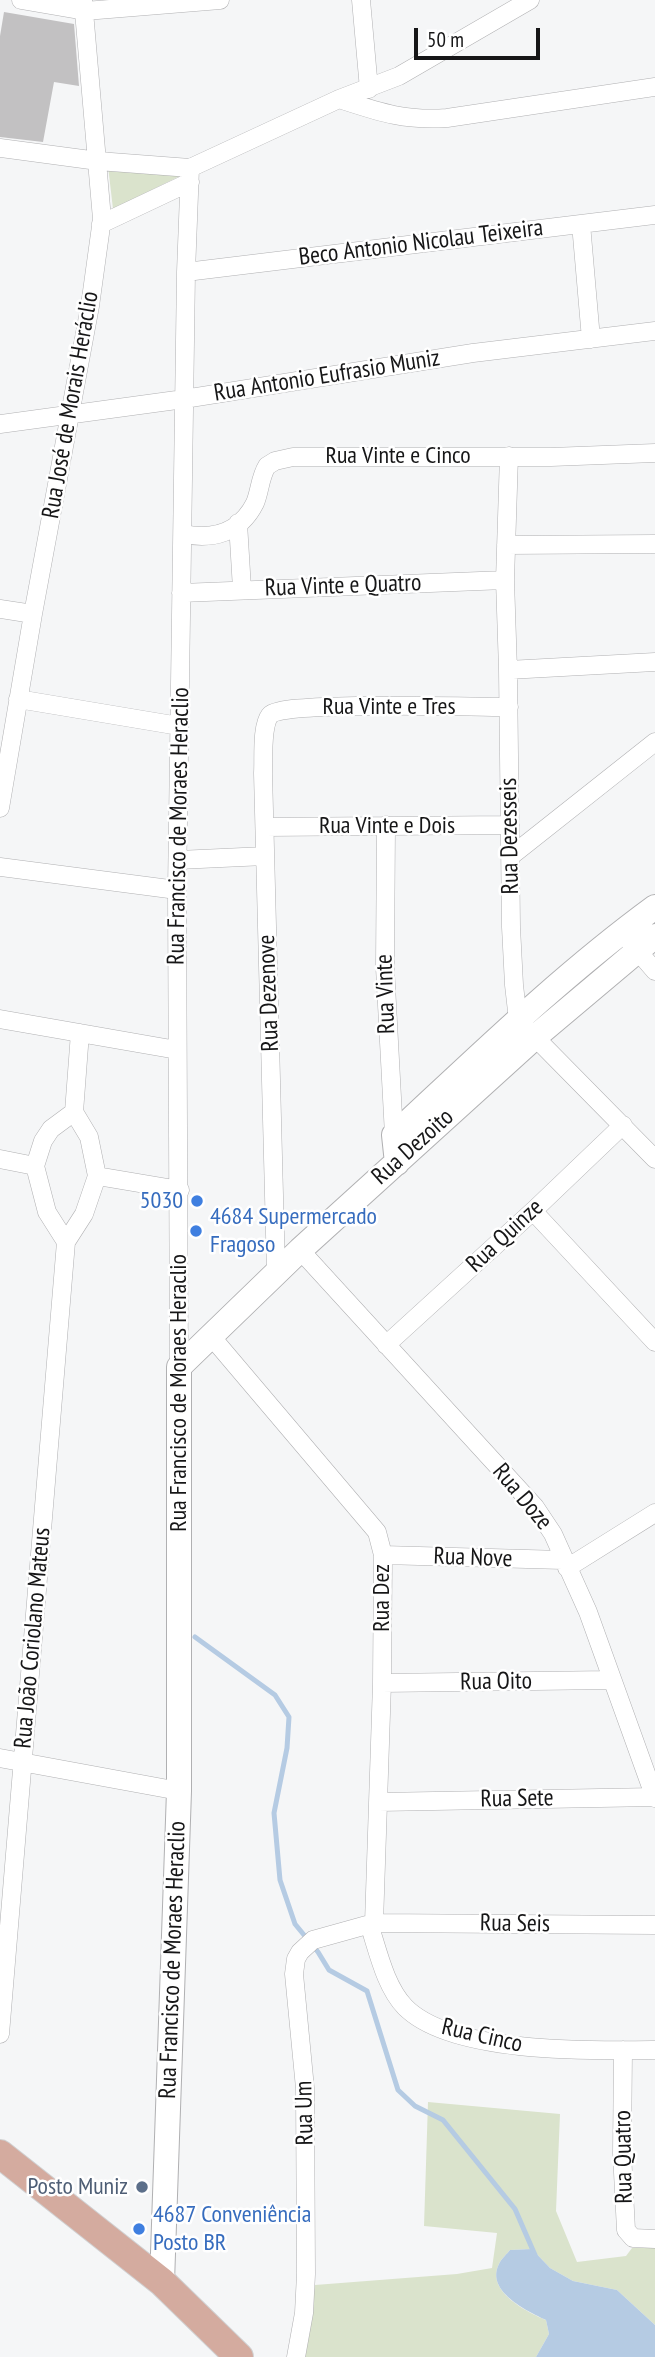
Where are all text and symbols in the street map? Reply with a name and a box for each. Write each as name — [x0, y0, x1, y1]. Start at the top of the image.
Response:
scale bar — [417, 14, 543, 58]
text: 50 m — [427, 26, 464, 53]
street label: Beco Antonio Nicolau Teixeira — [297, 214, 545, 272]
street label: Rua José de Morais Heráclio — [37, 289, 105, 521]
street label: Rua Antonio Eufrasio Muniz — [212, 344, 442, 408]
street label: Rua Vinte e Cinco — [325, 442, 471, 470]
street label: Rua Vinte e Quatro — [264, 569, 422, 603]
street label: Rua Francisco de Moraes Heraclio — [162, 687, 196, 965]
street label: Rua Vinte e Tres — [322, 693, 456, 721]
street label: Rua Dezesseis — [495, 777, 525, 895]
street label: Rua Vinte e Dois — [319, 812, 455, 840]
street label: Rua Dezenove — [253, 934, 285, 1052]
street label: Rua Vinte — [370, 954, 402, 1034]
street label: Rua Dezoito — [366, 1103, 460, 1191]
place label: 5030 — [140, 1187, 183, 1215]
marker: 5030 — [189, 1193, 205, 1209]
street label: Rua Quinze — [461, 1193, 549, 1279]
place label: 4684 Supermercado Fragoso — [210, 1203, 377, 1259]
marker: 4684 Supermercado Fragoso — [188, 1223, 204, 1239]
street label: Rua Francisco de Moraes Heraclio — [165, 1254, 193, 1532]
street label: Rua Doze — [486, 1458, 558, 1536]
street label: Rua João Coriolano Mateus — [9, 1526, 57, 1750]
street label: Rua Nove — [433, 1542, 513, 1574]
street label: Rua Dez — [368, 1564, 396, 1632]
street label: Rua Oito — [460, 1667, 532, 1697]
street label: Rua Sete — [480, 1784, 554, 1814]
street label: Rua Francisco de Moraes Heraclio — [154, 1821, 192, 2099]
street label: Rua Seis — [480, 1909, 550, 1939]
street label: Rua Cinco — [439, 2013, 525, 2059]
street label: Rua Um — [290, 2080, 320, 2146]
street label: Rua Quatro — [609, 2110, 639, 2204]
place label: Posto Muniz — [27, 2173, 128, 2201]
marker: Posto Muniz — [134, 2179, 150, 2195]
place label: 4687 Conveniência Posto BR — [153, 2201, 311, 2257]
marker: 4687 Conveniência Posto BR — [131, 2221, 147, 2237]

